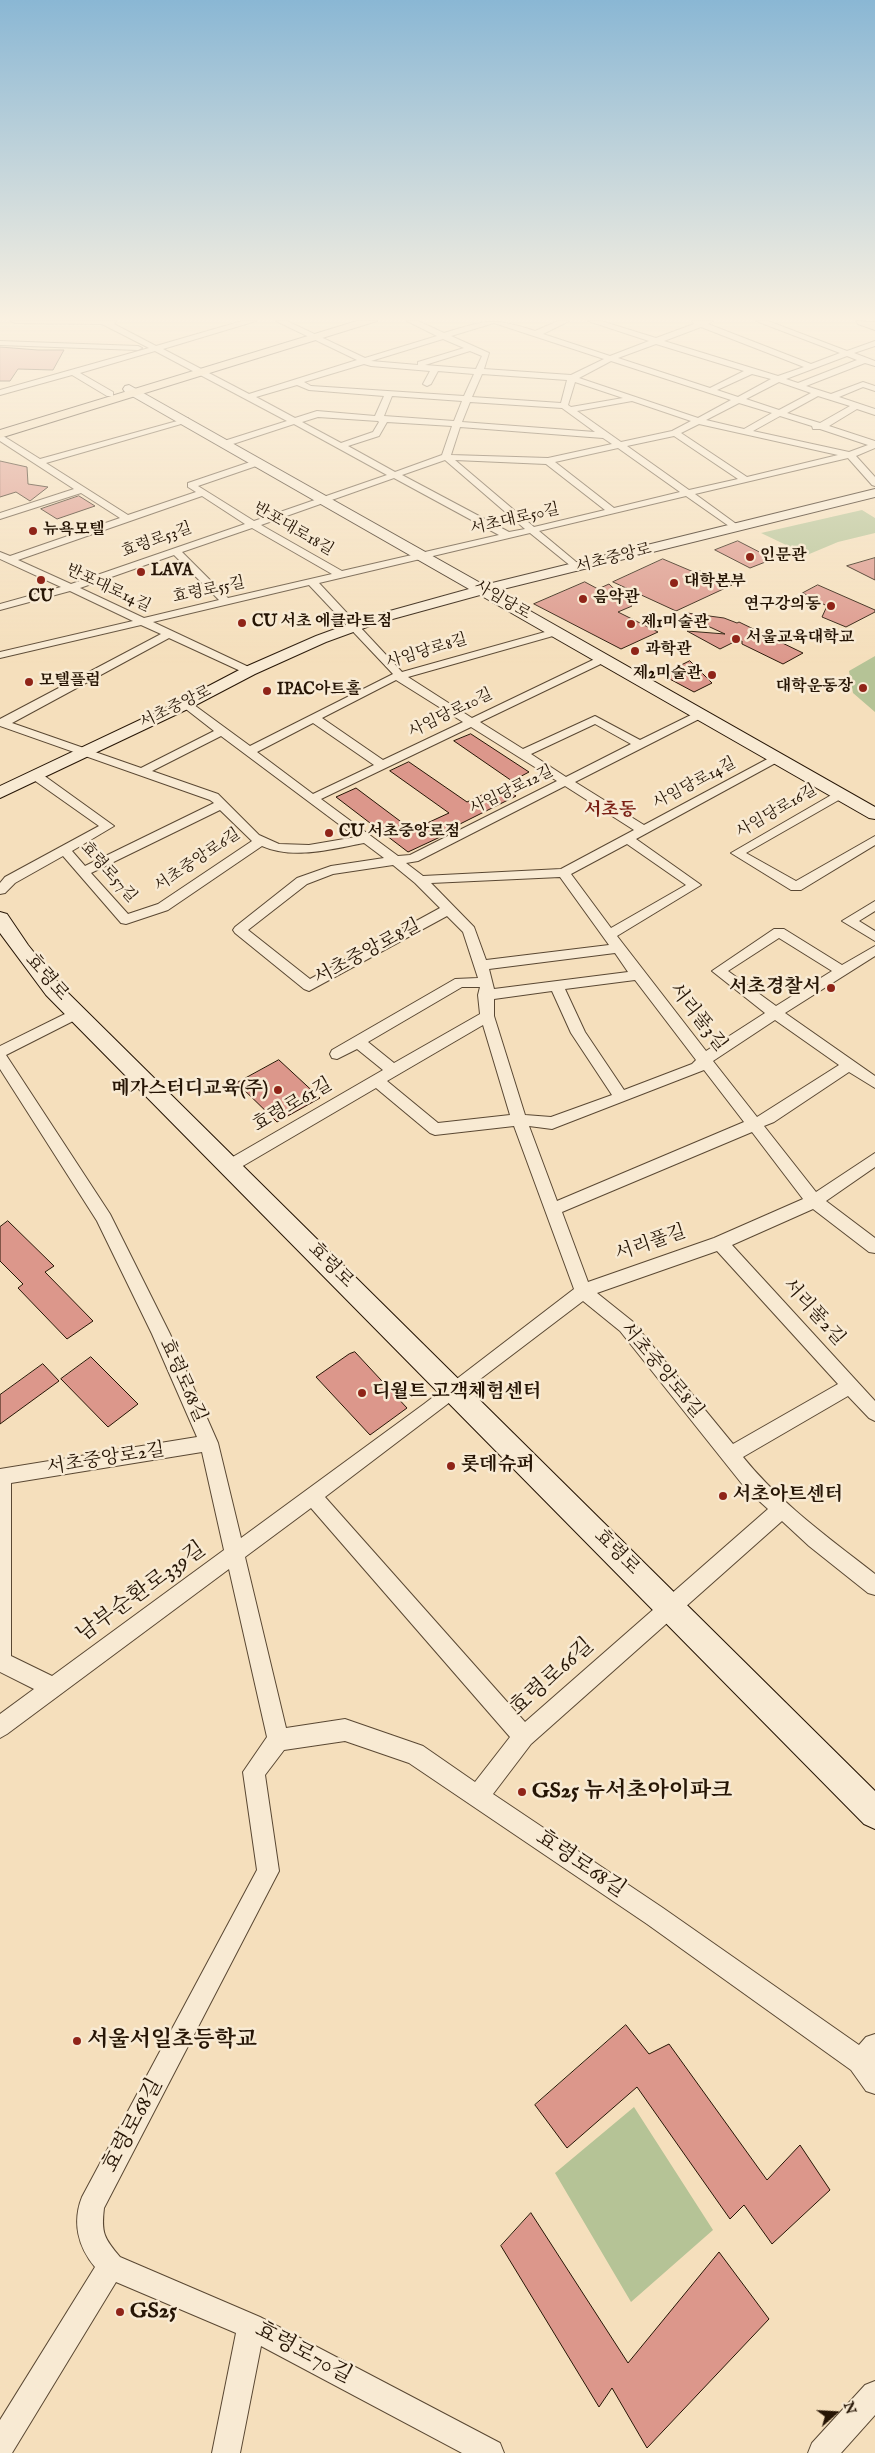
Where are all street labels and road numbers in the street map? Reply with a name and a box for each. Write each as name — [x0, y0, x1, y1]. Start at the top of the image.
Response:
street label: 반포대로18길 — [249, 499, 337, 561]
street label: 서초대로50길 — [469, 500, 561, 540]
street label: 효령로53길 — [119, 519, 195, 563]
street label: 서초중앙로 — [574, 540, 654, 578]
street label: 반포대로14길 — [63, 561, 153, 617]
street label: 효령로55길 — [171, 574, 247, 608]
street label: 사임당로 — [470, 577, 534, 625]
street label: 사임당로8길 — [384, 631, 470, 673]
street label: 서초중앙로 — [137, 682, 215, 734]
street label: 사임당로10길 — [406, 685, 496, 743]
street label: 사임당로14길 — [650, 754, 740, 814]
street label: 사임당로12길 — [467, 762, 557, 820]
street label: 사임당로16길 — [733, 781, 821, 843]
street label: 서초중앙로6길 — [151, 825, 245, 897]
street label: 효령로57길 — [76, 839, 140, 907]
street label: 서초중앙로8길 — [311, 915, 425, 991]
street label: 효령로 — [19, 950, 73, 1006]
street label: 서리풀3길 — [663, 979, 731, 1057]
street label: 효령로61길 — [249, 1074, 337, 1138]
street label: 서리풀길 — [613, 1221, 689, 1267]
street label: 효령로 — [302, 1238, 358, 1294]
street label: 서리풀2길 — [777, 1275, 849, 1351]
street label: 서초중앙로8길 — [614, 1319, 708, 1423]
street label: 효령로68길 — [154, 1336, 210, 1426]
street label: 서초중앙로2길 — [45, 1439, 167, 1481]
street label: 효령로 — [588, 1525, 644, 1581]
street label: 남부순환로339길 — [72, 1537, 212, 1649]
street label: 효령로66길 — [506, 1634, 600, 1722]
street label: 효령로68길 — [530, 1825, 630, 1905]
street label: 효령로68길 — [98, 2074, 170, 2178]
street label: 효령로70길 — [250, 2317, 356, 2391]

